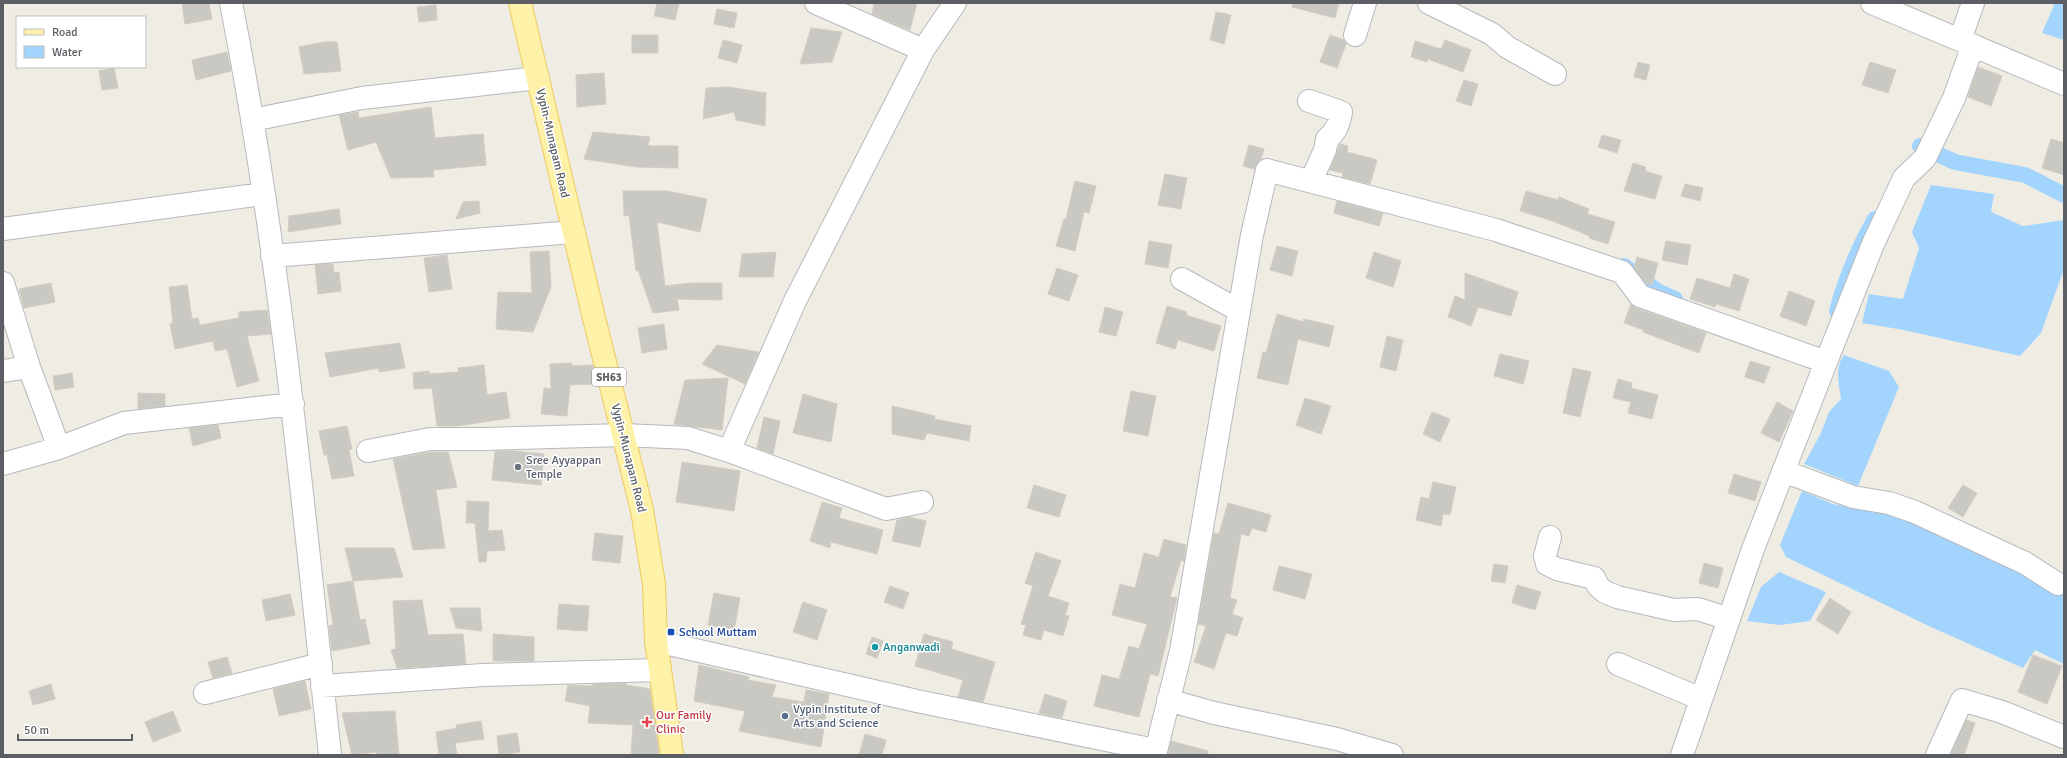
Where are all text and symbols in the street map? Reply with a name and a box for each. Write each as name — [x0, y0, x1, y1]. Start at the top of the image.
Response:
legend — [16, 16, 146, 68]
text: Road — [52, 25, 78, 40]
text: Water — [52, 45, 83, 60]
street label: Vypin-Munapam Road — [533, 87, 572, 199]
road number: SH63 — [592, 368, 626, 386]
street label: Vypin-Munapam Road — [608, 402, 649, 514]
place label: Sree Ayyappan Temple — [526, 453, 601, 482]
marker: Sree Ayyappan Temple — [513, 462, 523, 472]
place label: School Muttam — [679, 625, 757, 640]
marker: School Muttam — [666, 627, 676, 637]
place label: Anganwadi — [883, 640, 940, 655]
marker: Anganwadi — [870, 642, 880, 652]
place label: Vypin Institute of Arts and Science — [793, 702, 882, 731]
place label: Our Family Clinic — [656, 708, 712, 737]
marker: Vypin Institute of Arts and Science — [780, 711, 790, 721]
scale bar — [18, 716, 132, 742]
marker: Our Family Clinic — [641, 716, 653, 728]
text: 50 m — [24, 723, 49, 738]

